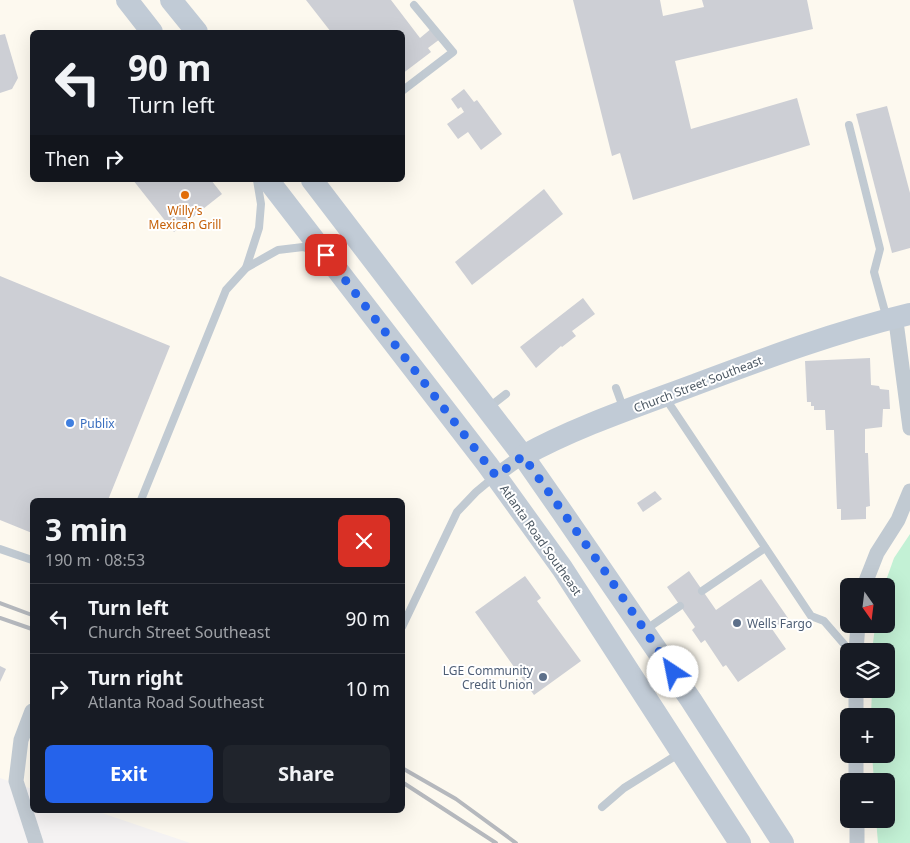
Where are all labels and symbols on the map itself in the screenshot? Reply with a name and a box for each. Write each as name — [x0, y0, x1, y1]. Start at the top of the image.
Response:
marker: Willy's Mexican Grill — [179, 189, 191, 201]
place label: Willy's Mexican Grill — [149, 202, 221, 233]
pin — [305, 234, 347, 276]
street label: Church Street Southeast — [631, 351, 765, 416]
place label: Publix — [80, 415, 115, 432]
marker: Publix — [64, 417, 76, 429]
street label: Atlanta Road Southeast — [496, 481, 586, 599]
north arrow — [840, 578, 895, 632]
place label: Wells Fargo — [747, 615, 812, 632]
marker: Wells Fargo — [731, 617, 743, 629]
position arrow — [646, 645, 698, 697]
place label: LGE Community Credit Union — [443, 662, 534, 693]
marker: LGE Community Credit Union — [537, 671, 549, 683]

